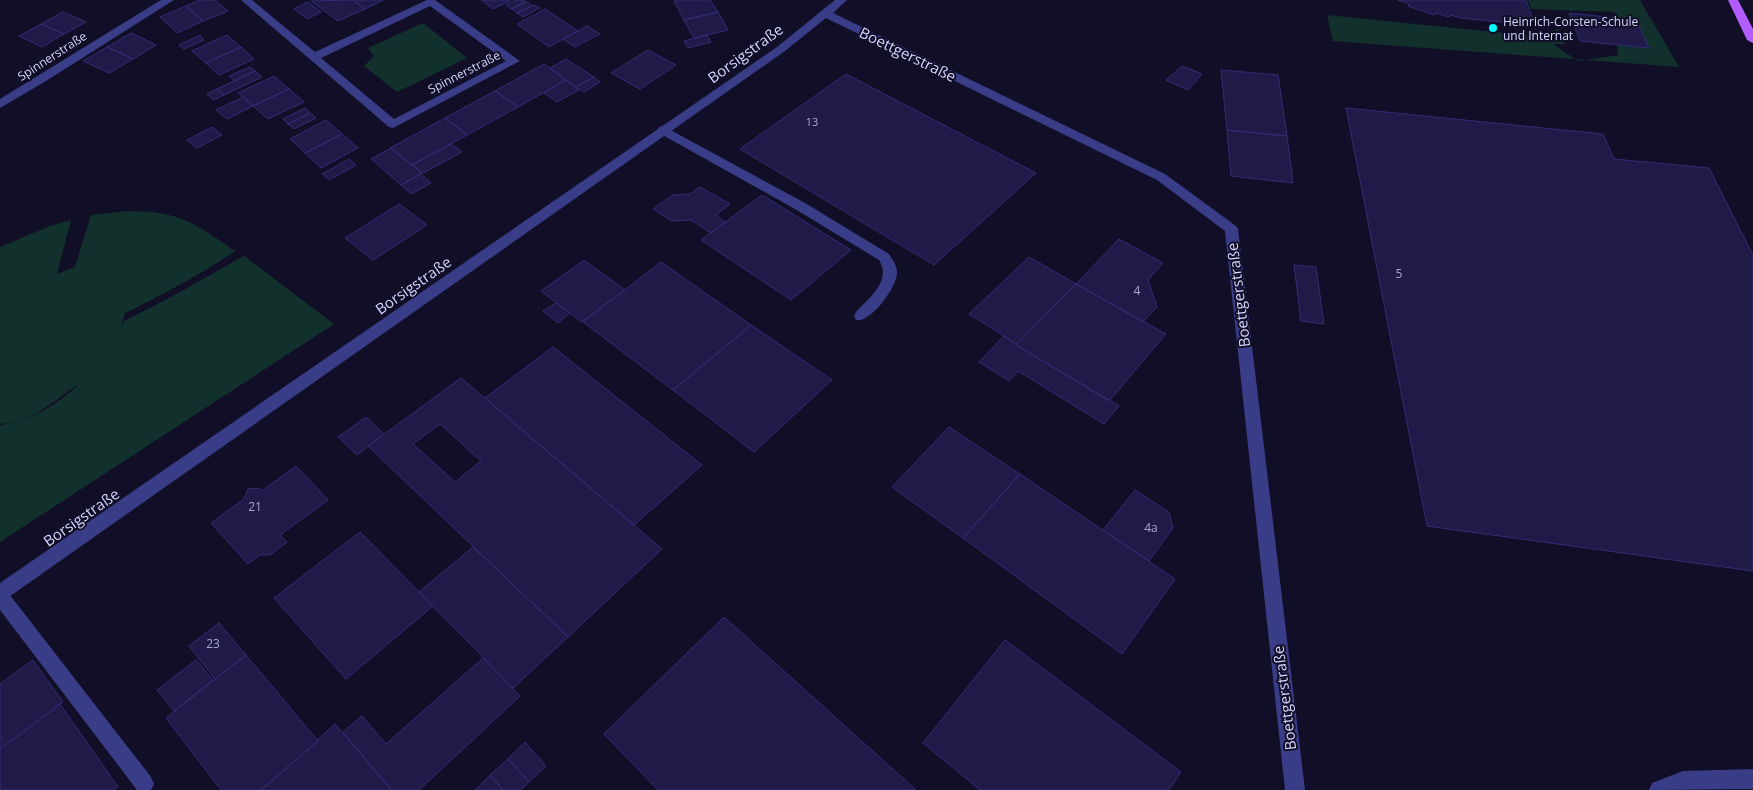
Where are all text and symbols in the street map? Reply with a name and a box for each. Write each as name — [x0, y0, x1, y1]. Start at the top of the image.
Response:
place label: Heinrich-Corsten-Schule und Internat — [1503, 13, 1639, 44]
street label: Borsigstraße — [703, 19, 787, 87]
street label: Boettgerstraße — [856, 22, 960, 86]
marker: Heinrich-Corsten-Schule und Internat — [1487, 22, 1499, 34]
street label: Spinnerstraße — [14, 27, 90, 85]
street label: Spinnerstraße — [425, 46, 503, 98]
house number: 13 — [806, 114, 818, 129]
street label: Boettgerstraße — [1222, 242, 1254, 348]
street label: Borsigstraße — [371, 251, 455, 319]
house number: 5 — [1396, 265, 1403, 282]
house number: 4 — [1134, 282, 1141, 299]
street label: Borsigstraße — [39, 483, 123, 551]
house number: 21 — [248, 498, 262, 515]
house number: 4a — [1144, 519, 1158, 536]
house number: 23 — [206, 635, 220, 652]
street label: Boettgerstraße — [1268, 645, 1300, 751]

